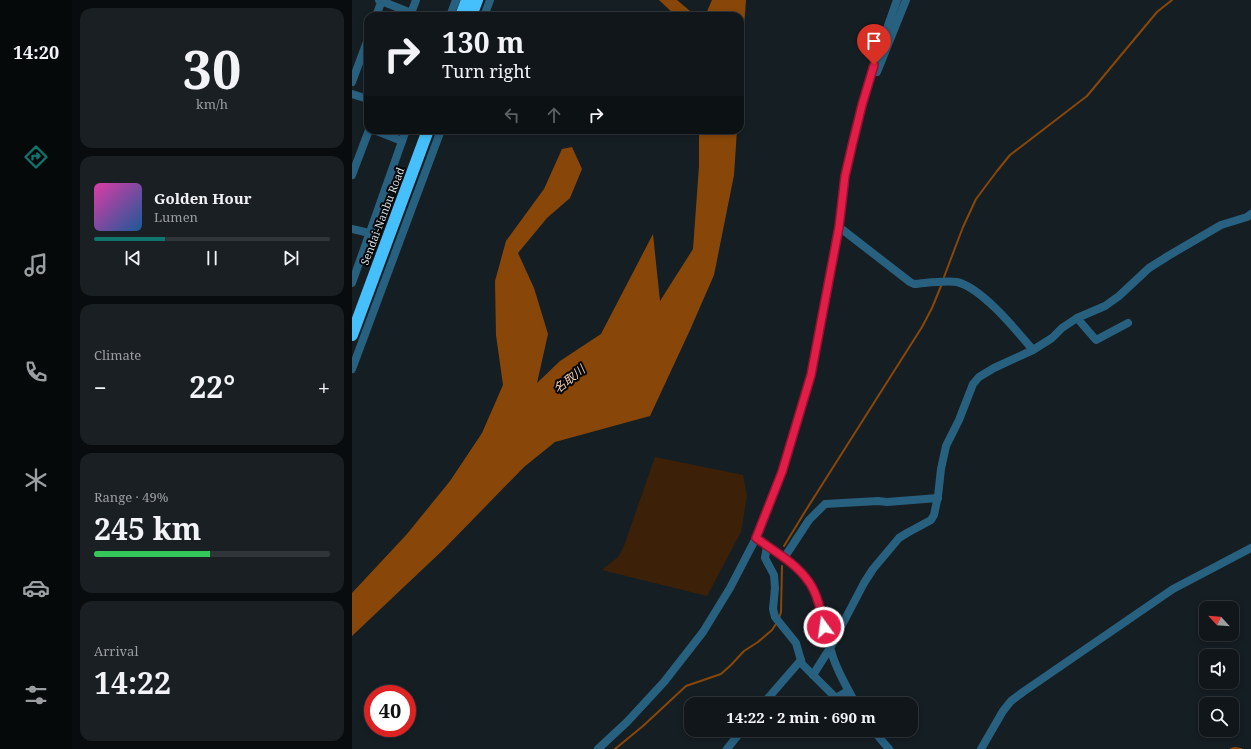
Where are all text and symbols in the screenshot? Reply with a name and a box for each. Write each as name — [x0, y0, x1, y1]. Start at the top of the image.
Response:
text: 130 m — [442, 23, 524, 61]
pin — [857, 24, 891, 65]
icon: right — [376, 28, 428, 80]
icon: arrive — [863, 30, 885, 52]
text: 30 — [183, 33, 241, 104]
text: 14:20 — [13, 40, 59, 64]
text: Turn right — [442, 59, 531, 83]
text: km/h — [196, 95, 228, 113]
icon: left — [501, 104, 523, 126]
icon: ahead — [543, 104, 565, 126]
icon: right — [585, 104, 607, 126]
icon: directions — [22, 143, 50, 171]
street label: Sendai-Nanbu Road — [356, 165, 408, 267]
text: Golden Hour — [154, 188, 252, 208]
text: Lumen — [154, 208, 198, 226]
icon: previous — [122, 247, 144, 269]
icon: pause — [201, 247, 223, 269]
icon: next — [280, 247, 302, 269]
icon: music — [22, 251, 50, 279]
text: Climate — [94, 346, 141, 364]
icon: phone — [22, 358, 50, 386]
water label: 名取川 — [550, 360, 590, 397]
text: 22° — [189, 366, 235, 407]
text: − — [94, 372, 107, 402]
text: + — [318, 372, 330, 402]
icon: climate — [22, 466, 50, 494]
text: Range · 49% — [94, 488, 168, 506]
text: 245 km — [94, 508, 201, 549]
icon: car — [22, 574, 50, 602]
north arrow — [1199, 601, 1239, 641]
map controls — [1199, 601, 1239, 737]
position arrow — [803, 606, 845, 648]
text: Arrival — [94, 642, 138, 660]
button: sound — [1199, 649, 1239, 689]
text: 14:22 — [94, 662, 171, 703]
icon: filters — [22, 681, 50, 709]
speed limit sign: 40 — [364, 685, 416, 737]
button: search — [1199, 697, 1239, 737]
text: 14:22 · 2 min · 690 m — [726, 707, 876, 727]

